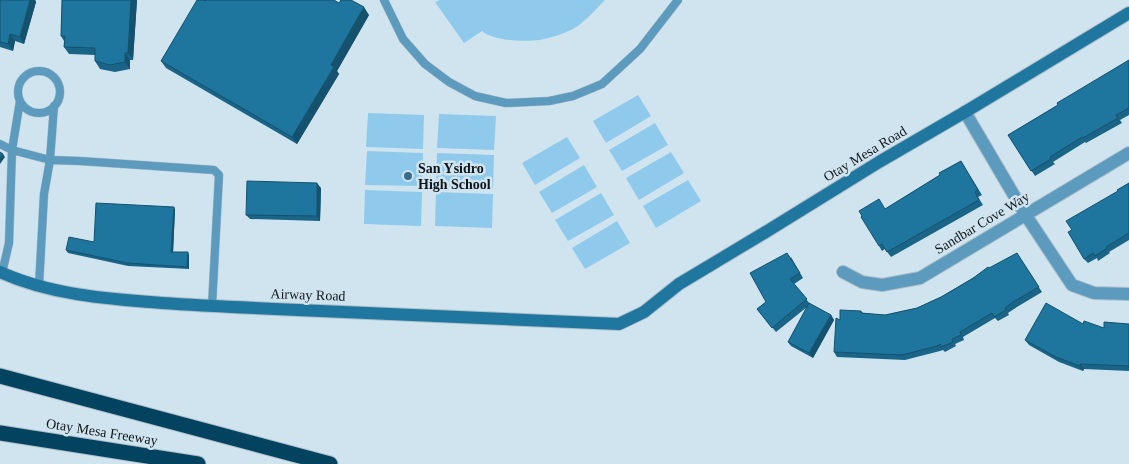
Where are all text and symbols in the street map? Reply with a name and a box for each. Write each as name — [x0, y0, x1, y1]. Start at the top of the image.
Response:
street label: Otay Mesa Road — [821, 123, 909, 185]
place label: San Ysidro High School — [418, 161, 491, 192]
marker: San Ysidro High School — [402, 170, 414, 182]
street label: Sandbar Cove Way — [932, 189, 1032, 257]
street label: Airway Road — [270, 286, 346, 304]
street label: Otay Mesa Freeway — [45, 416, 159, 448]

